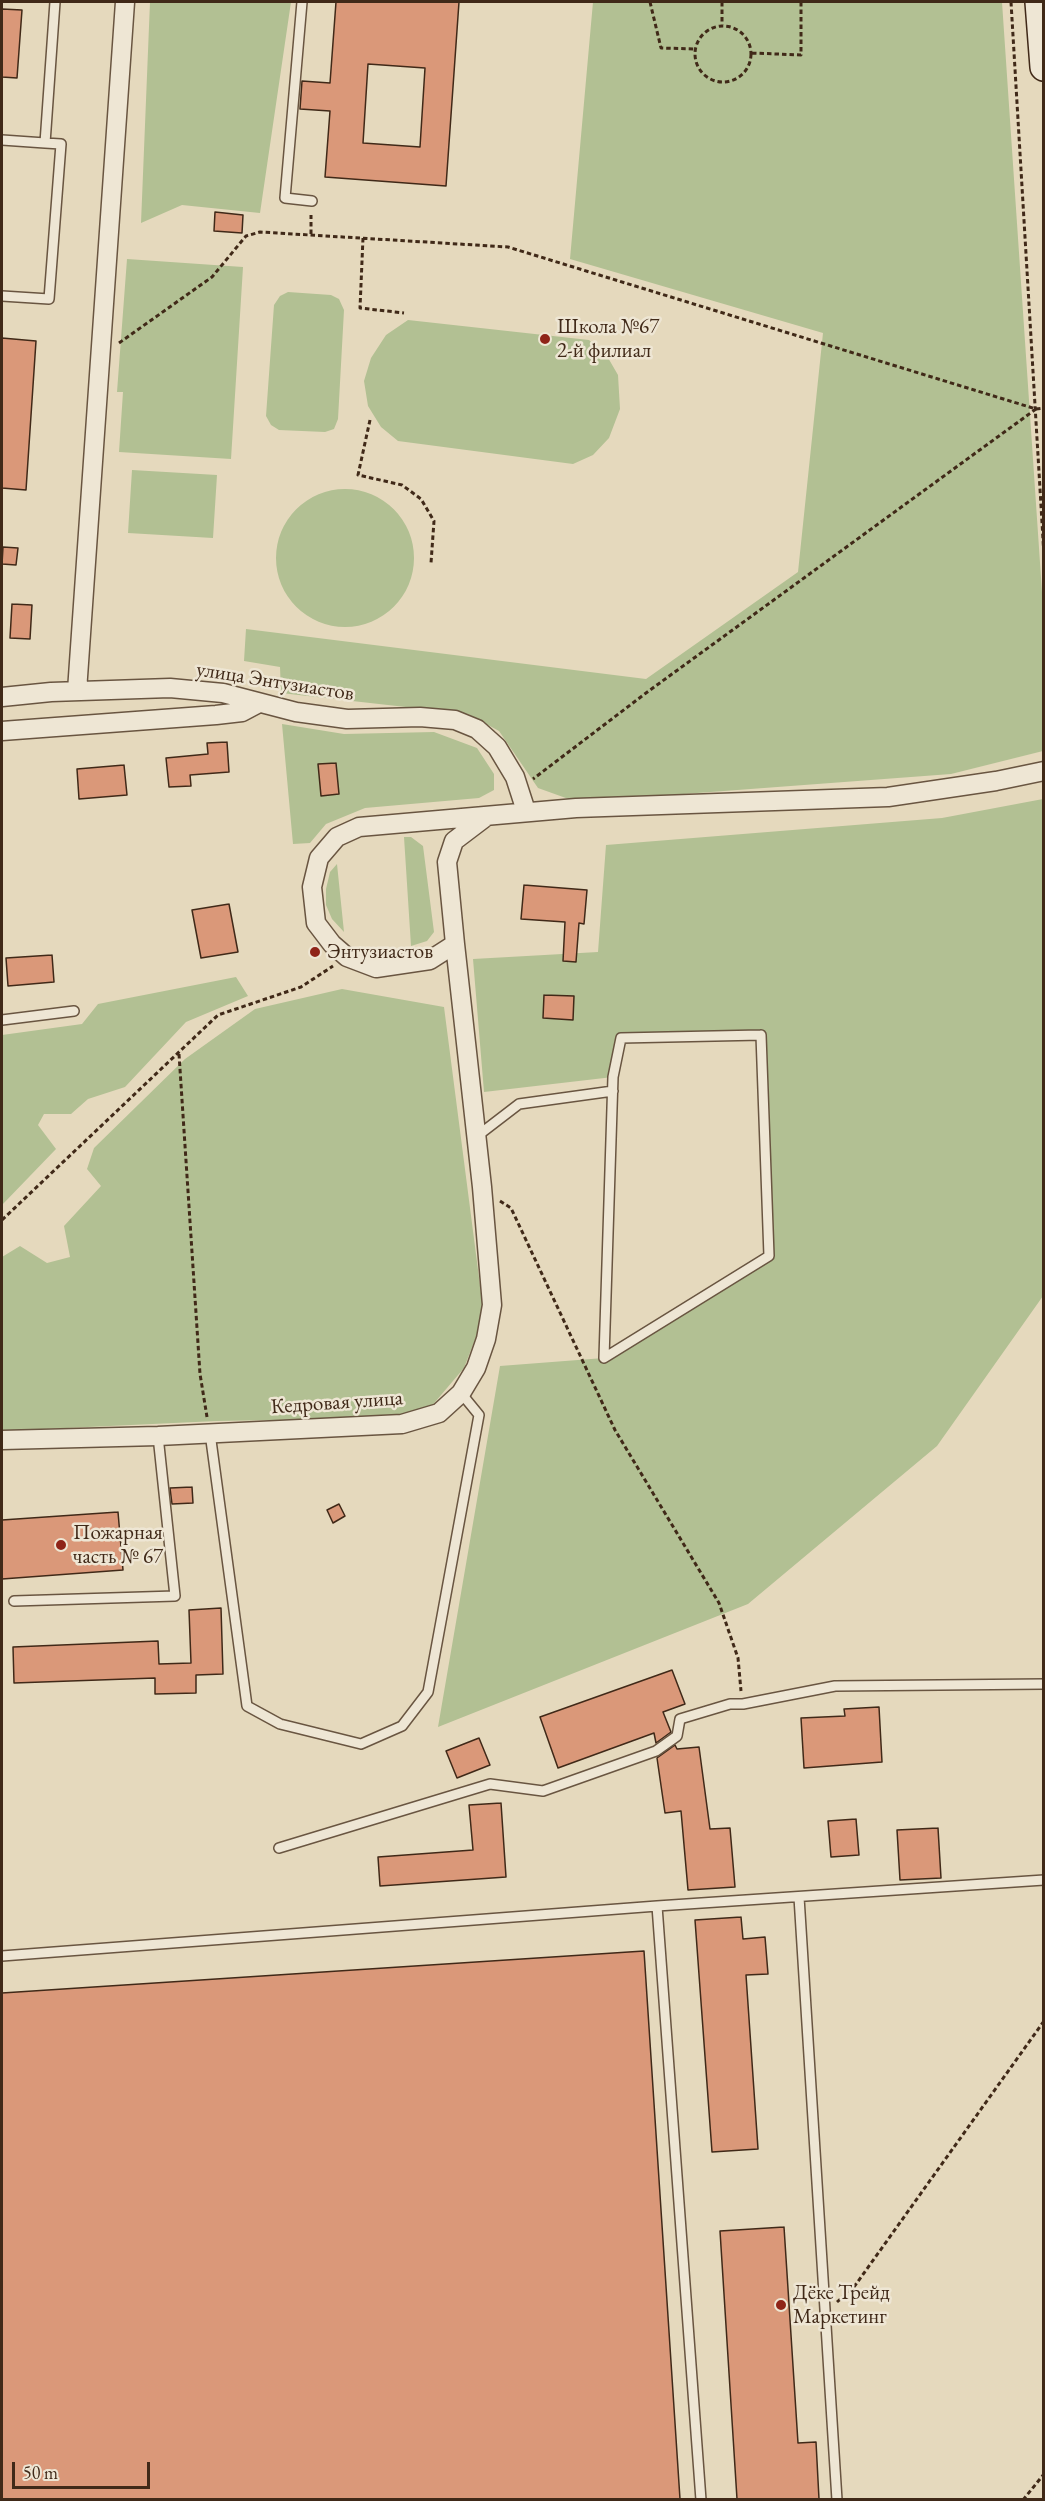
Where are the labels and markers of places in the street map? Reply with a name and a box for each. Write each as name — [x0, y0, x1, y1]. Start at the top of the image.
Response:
place label: Школа №67 2-й филиал — [557, 314, 659, 364]
marker: Школа №67 2-й филиал — [538, 332, 552, 346]
place label: Энтузиастов — [327, 939, 433, 965]
marker: Энтузиастов — [308, 945, 322, 959]
place label: Пожарная часть № 67 — [73, 1520, 163, 1570]
marker: Пожарная часть № 67 — [54, 1538, 68, 1552]
place label: Дёке Трейд Маркетинг — [793, 2280, 890, 2330]
marker: Дёке Трейд Маркетинг — [774, 2298, 788, 2312]

